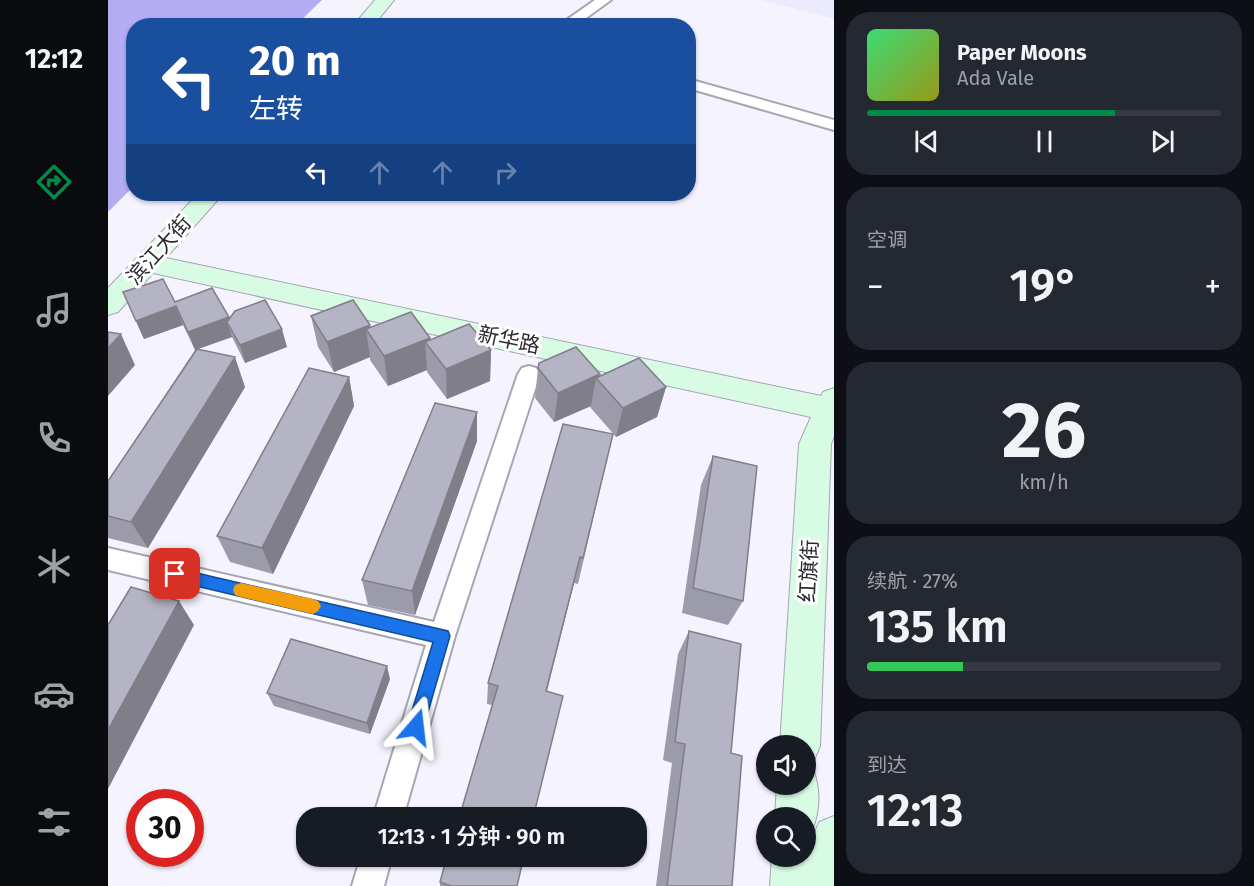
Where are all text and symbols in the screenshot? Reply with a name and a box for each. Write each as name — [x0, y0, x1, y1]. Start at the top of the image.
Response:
text: 20 m — [249, 36, 341, 86]
text: Paper Moons — [957, 39, 1087, 66]
icon: left — [150, 42, 228, 120]
text: 12:12 — [25, 43, 83, 75]
text: Ada Vale — [957, 66, 1034, 90]
text: 左转 — [249, 93, 303, 125]
icon: previous — [910, 125, 943, 158]
icon: pause — [1028, 125, 1061, 158]
icon: next — [1146, 125, 1179, 158]
icon: left — [300, 156, 333, 189]
icon: ahead — [363, 156, 396, 189]
icon: ahead — [426, 156, 459, 189]
icon: right — [489, 156, 522, 189]
icon: directions — [33, 161, 75, 203]
street label: 滨江大街 — [121, 210, 197, 290]
text: 空调 — [867, 228, 907, 252]
text: 19° — [1010, 259, 1078, 313]
text: − — [867, 267, 884, 307]
text: + — [1205, 267, 1221, 307]
icon: music — [33, 289, 75, 331]
street label: 新华路 — [475, 321, 543, 359]
text: 26 — [1002, 384, 1086, 478]
icon: phone — [33, 417, 75, 459]
text: km/h — [1019, 470, 1069, 494]
street label: 红旗街 — [794, 539, 824, 603]
icon: climate — [33, 545, 75, 587]
pin — [149, 548, 200, 599]
icon: arrive — [158, 557, 191, 590]
text: 续航 · 27% — [867, 569, 958, 593]
text: 135 km — [867, 600, 1008, 654]
icon: car — [33, 673, 75, 715]
position arrow — [384, 695, 448, 759]
map controls — [756, 735, 816, 867]
button: sound — [756, 735, 816, 795]
text: 到达 — [867, 753, 907, 777]
text: 12:13 — [867, 784, 963, 838]
speed limit sign: 30 — [126, 789, 204, 867]
icon: filters — [33, 801, 75, 843]
button: search — [756, 807, 816, 867]
text: 12:13 · 1 分钟 · 90 m — [378, 823, 565, 850]

